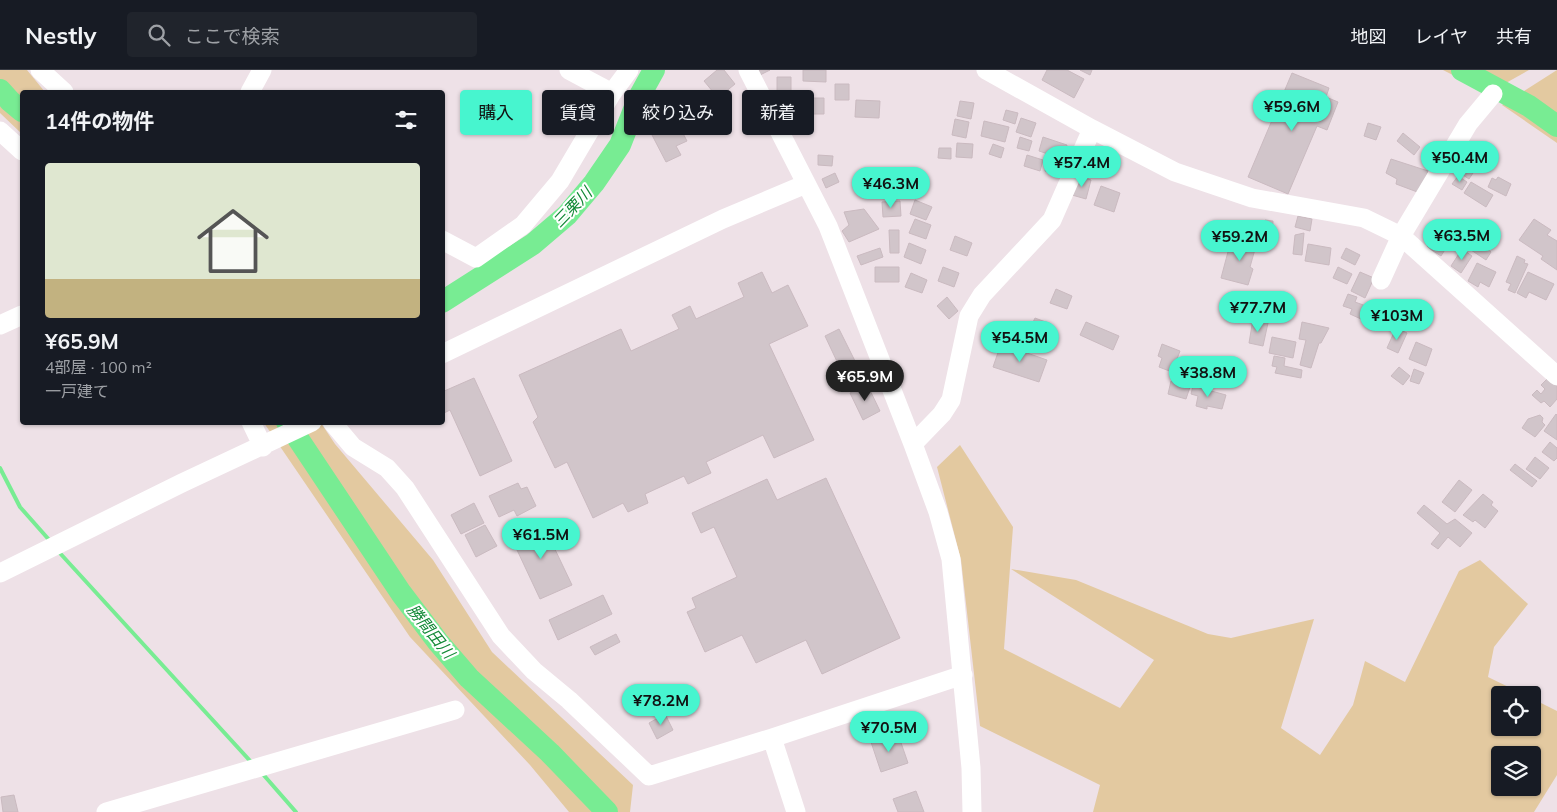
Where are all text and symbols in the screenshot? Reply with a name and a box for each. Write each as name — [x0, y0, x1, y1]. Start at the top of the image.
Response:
search box — [127, 12, 477, 57]
text: Nestly — [25, 20, 97, 50]
icon: search — [145, 21, 173, 49]
text: ここで検索 — [185, 24, 280, 48]
text: 地図 — [1351, 25, 1387, 48]
text: レイヤ — [1415, 25, 1468, 48]
text: 共有 — [1496, 25, 1532, 48]
chip: 購入 — [460, 90, 532, 135]
chip: 賃貸 — [542, 90, 614, 135]
chip: 絞り込み — [624, 90, 732, 135]
chip: 新着 — [742, 90, 814, 135]
pin: ¥59.6M — [1251, 90, 1333, 132]
text: ¥59.6M — [1264, 96, 1320, 116]
icon: filters — [392, 106, 420, 134]
text: 14件の物件 — [45, 108, 154, 134]
pin: ¥50.4M — [1419, 140, 1501, 183]
pin: ¥57.4M — [1041, 146, 1123, 188]
text: ¥50.4M — [1432, 147, 1488, 167]
text: ¥57.4M — [1054, 152, 1110, 172]
pin: ¥46.3M — [850, 166, 932, 209]
text: ¥46.3M — [863, 173, 919, 193]
water label: 三栗川 — [548, 181, 597, 231]
icon: home — [188, 196, 278, 286]
pin: ¥63.5M — [1421, 218, 1503, 261]
pin: ¥59.2M — [1199, 220, 1281, 262]
text: ¥63.5M — [1434, 225, 1490, 245]
text: ¥59.2M — [1212, 226, 1268, 246]
pin: ¥77.7M — [1217, 290, 1299, 333]
text: ¥77.7M — [1230, 297, 1286, 317]
pin: ¥103M — [1362, 298, 1432, 341]
text: ¥103M — [1371, 305, 1423, 325]
pin: ¥54.5M — [979, 320, 1061, 363]
text: ¥54.5M — [992, 327, 1048, 347]
text: ¥65.9M — [45, 328, 119, 354]
pin: ¥38.8M — [1167, 356, 1249, 398]
text: 4部屋 · 100 m² — [45, 357, 152, 377]
pin: ¥65.9M — [824, 360, 906, 402]
text: ¥38.8M — [1180, 362, 1236, 382]
text: ¥65.9M — [837, 366, 893, 386]
text: 一戸建て — [45, 381, 109, 401]
pin: ¥61.5M — [500, 518, 582, 560]
text: ¥61.5M — [513, 524, 569, 544]
water label: 勝間田川 — [403, 600, 460, 664]
pin: ¥78.2M — [620, 684, 702, 726]
map controls — [1491, 686, 1541, 796]
button: locate — [1491, 686, 1541, 736]
text: ¥78.2M — [633, 690, 689, 710]
pin: ¥70.5M — [848, 710, 930, 753]
text: ¥70.5M — [861, 717, 917, 737]
button: layers — [1491, 746, 1541, 796]

